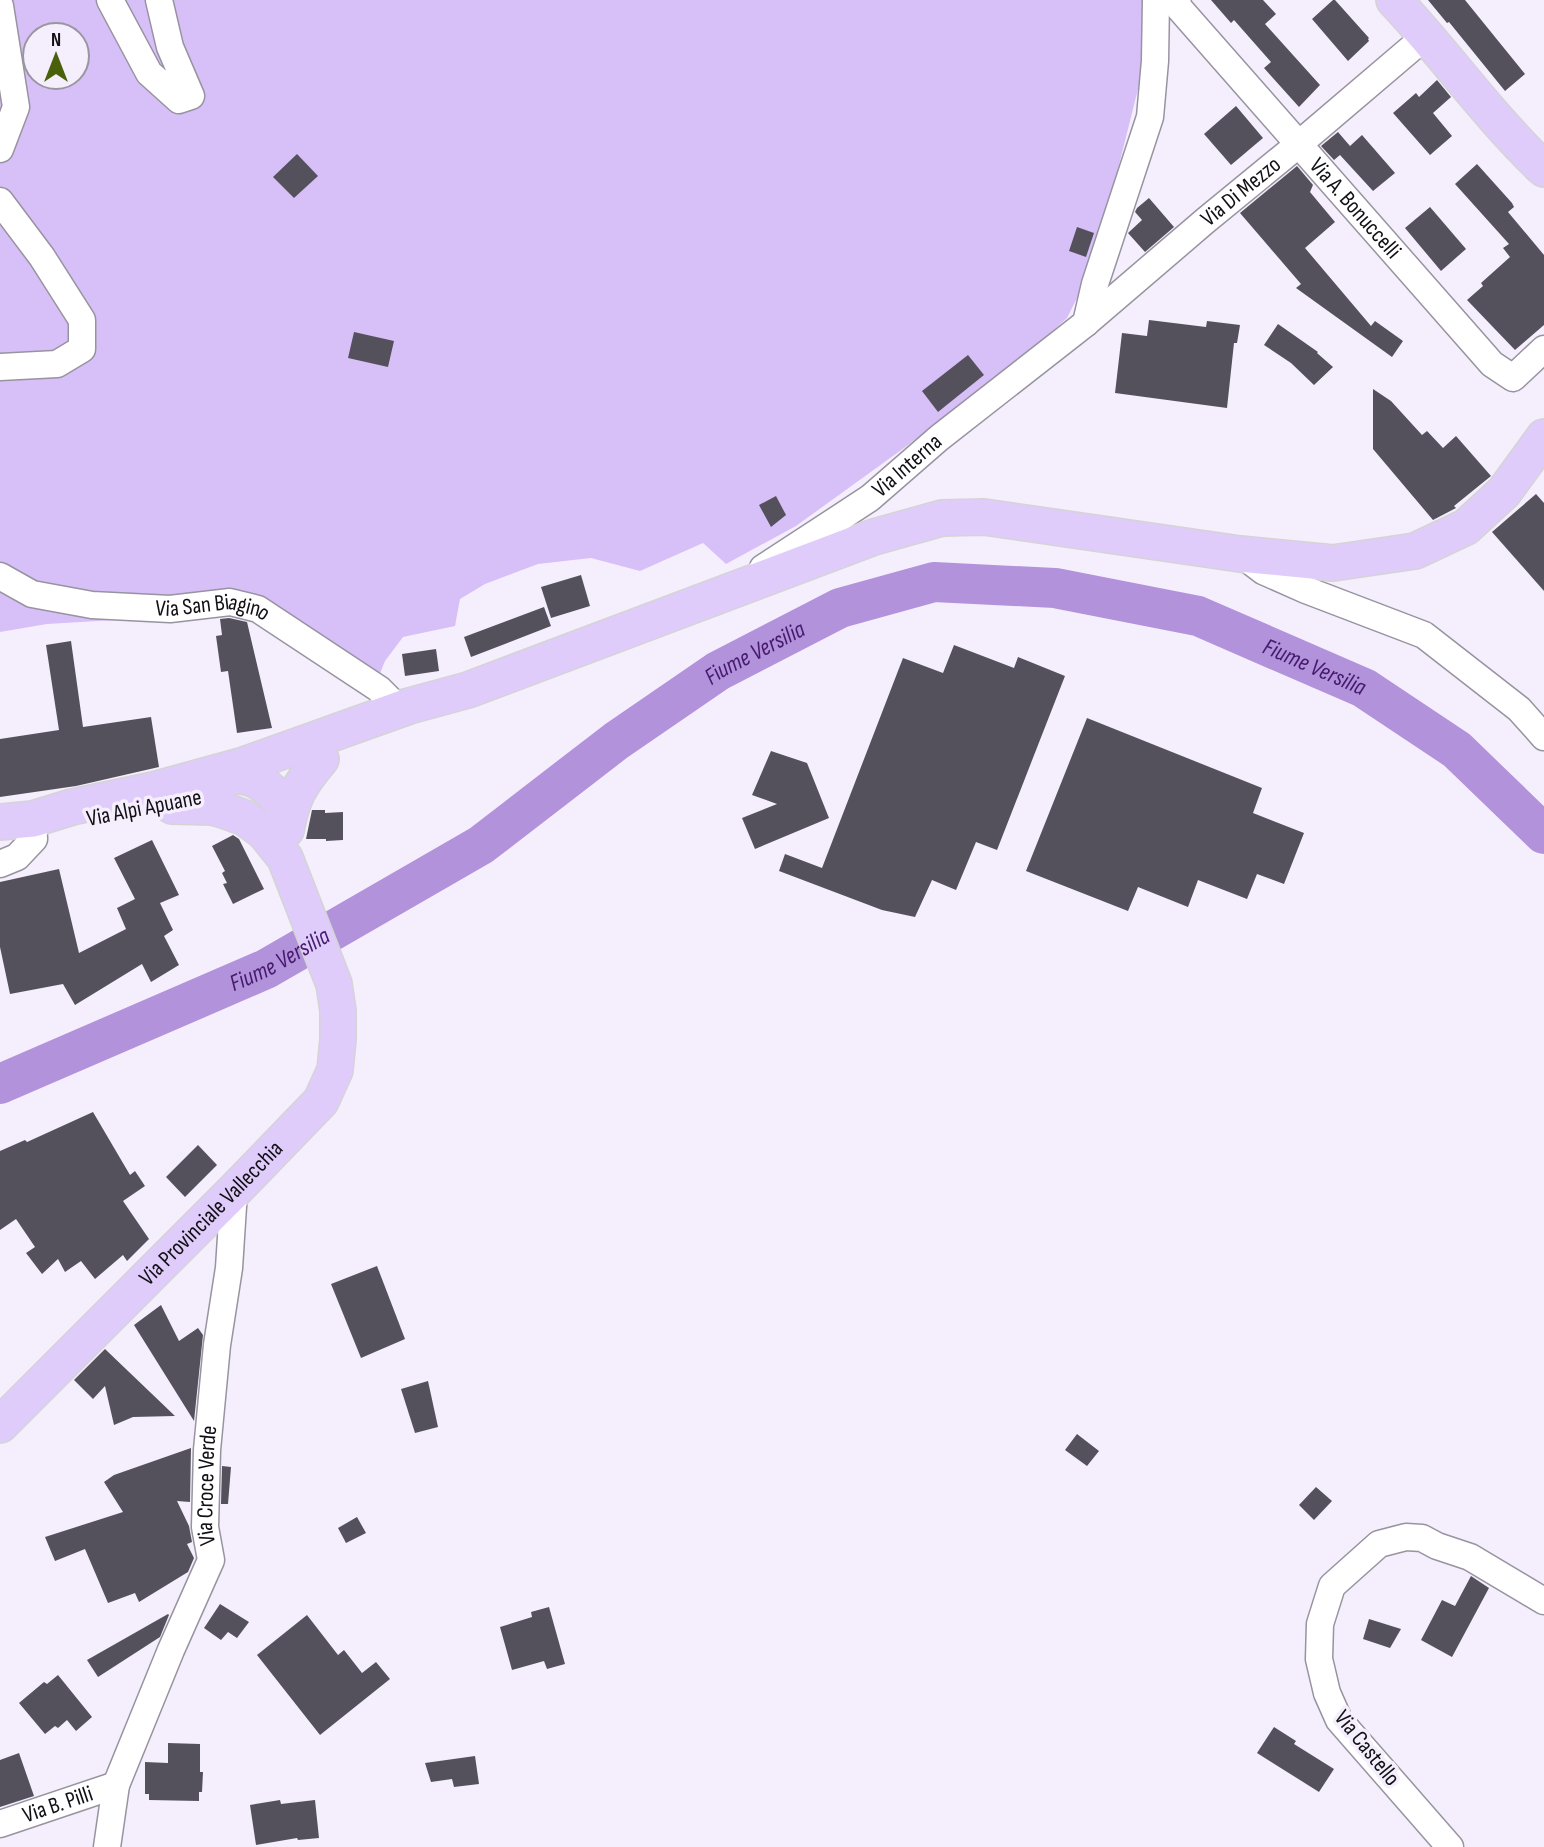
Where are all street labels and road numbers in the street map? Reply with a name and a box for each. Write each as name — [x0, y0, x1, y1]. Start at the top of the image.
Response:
street label: Via Di Mezzo — [1195, 151, 1287, 233]
street label: Via A. Bonuccelli — [1303, 152, 1407, 265]
street label: Via Interna — [866, 428, 948, 504]
street label: Via San Biagino — [155, 588, 276, 627]
street label: Via Alpi Apuane — [84, 783, 204, 833]
street label: Via Provinciale Vallecchia — [133, 1135, 289, 1292]
street label: Via Croce Verde — [191, 1424, 223, 1548]
street label: Via Castello — [1328, 1705, 1406, 1791]
street label: Via B. Pilli — [19, 1780, 97, 1829]

